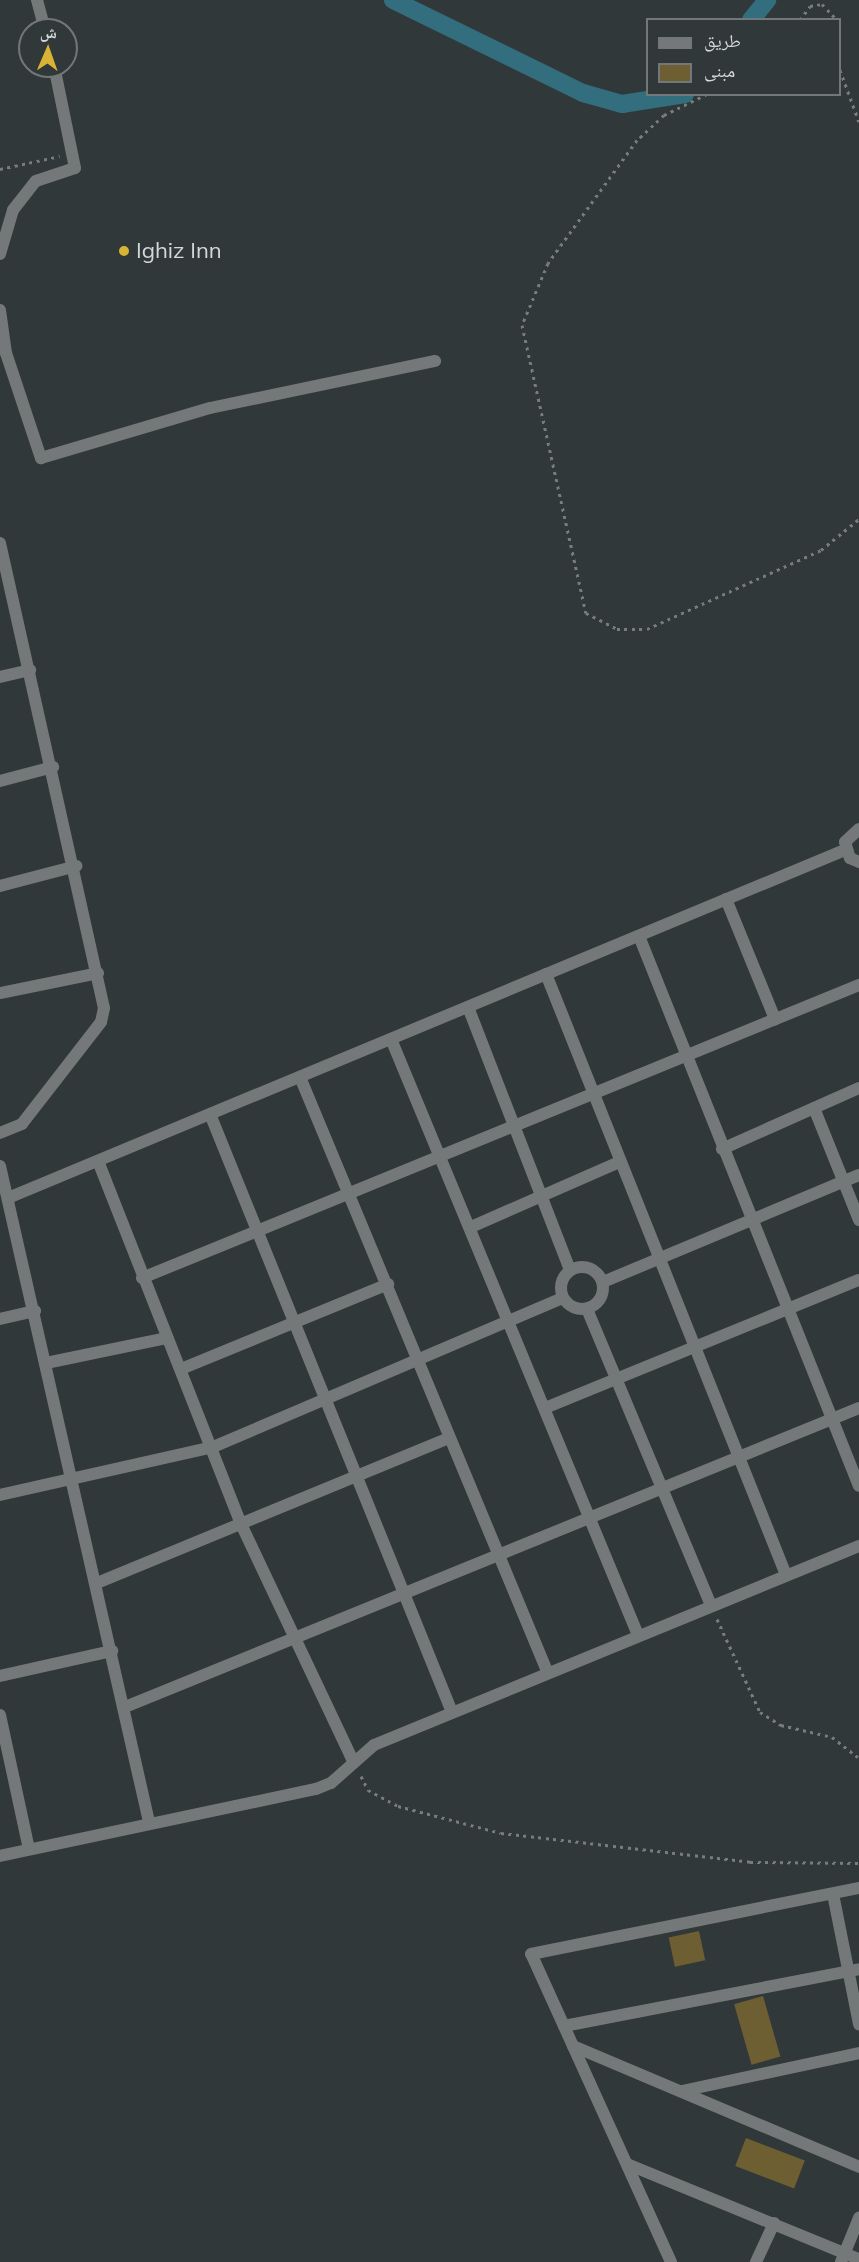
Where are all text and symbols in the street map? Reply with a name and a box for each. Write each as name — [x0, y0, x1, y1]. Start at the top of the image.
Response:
north arrow — [18, 18, 78, 78]
legend — [646, 18, 841, 96]
text: ش — [40, 22, 57, 42]
text: طريق — [704, 29, 741, 52]
text: مبنى — [704, 59, 735, 82]
place label: Ighiz Inn — [136, 238, 222, 264]
marker: Ighiz Inn — [117, 244, 131, 258]

